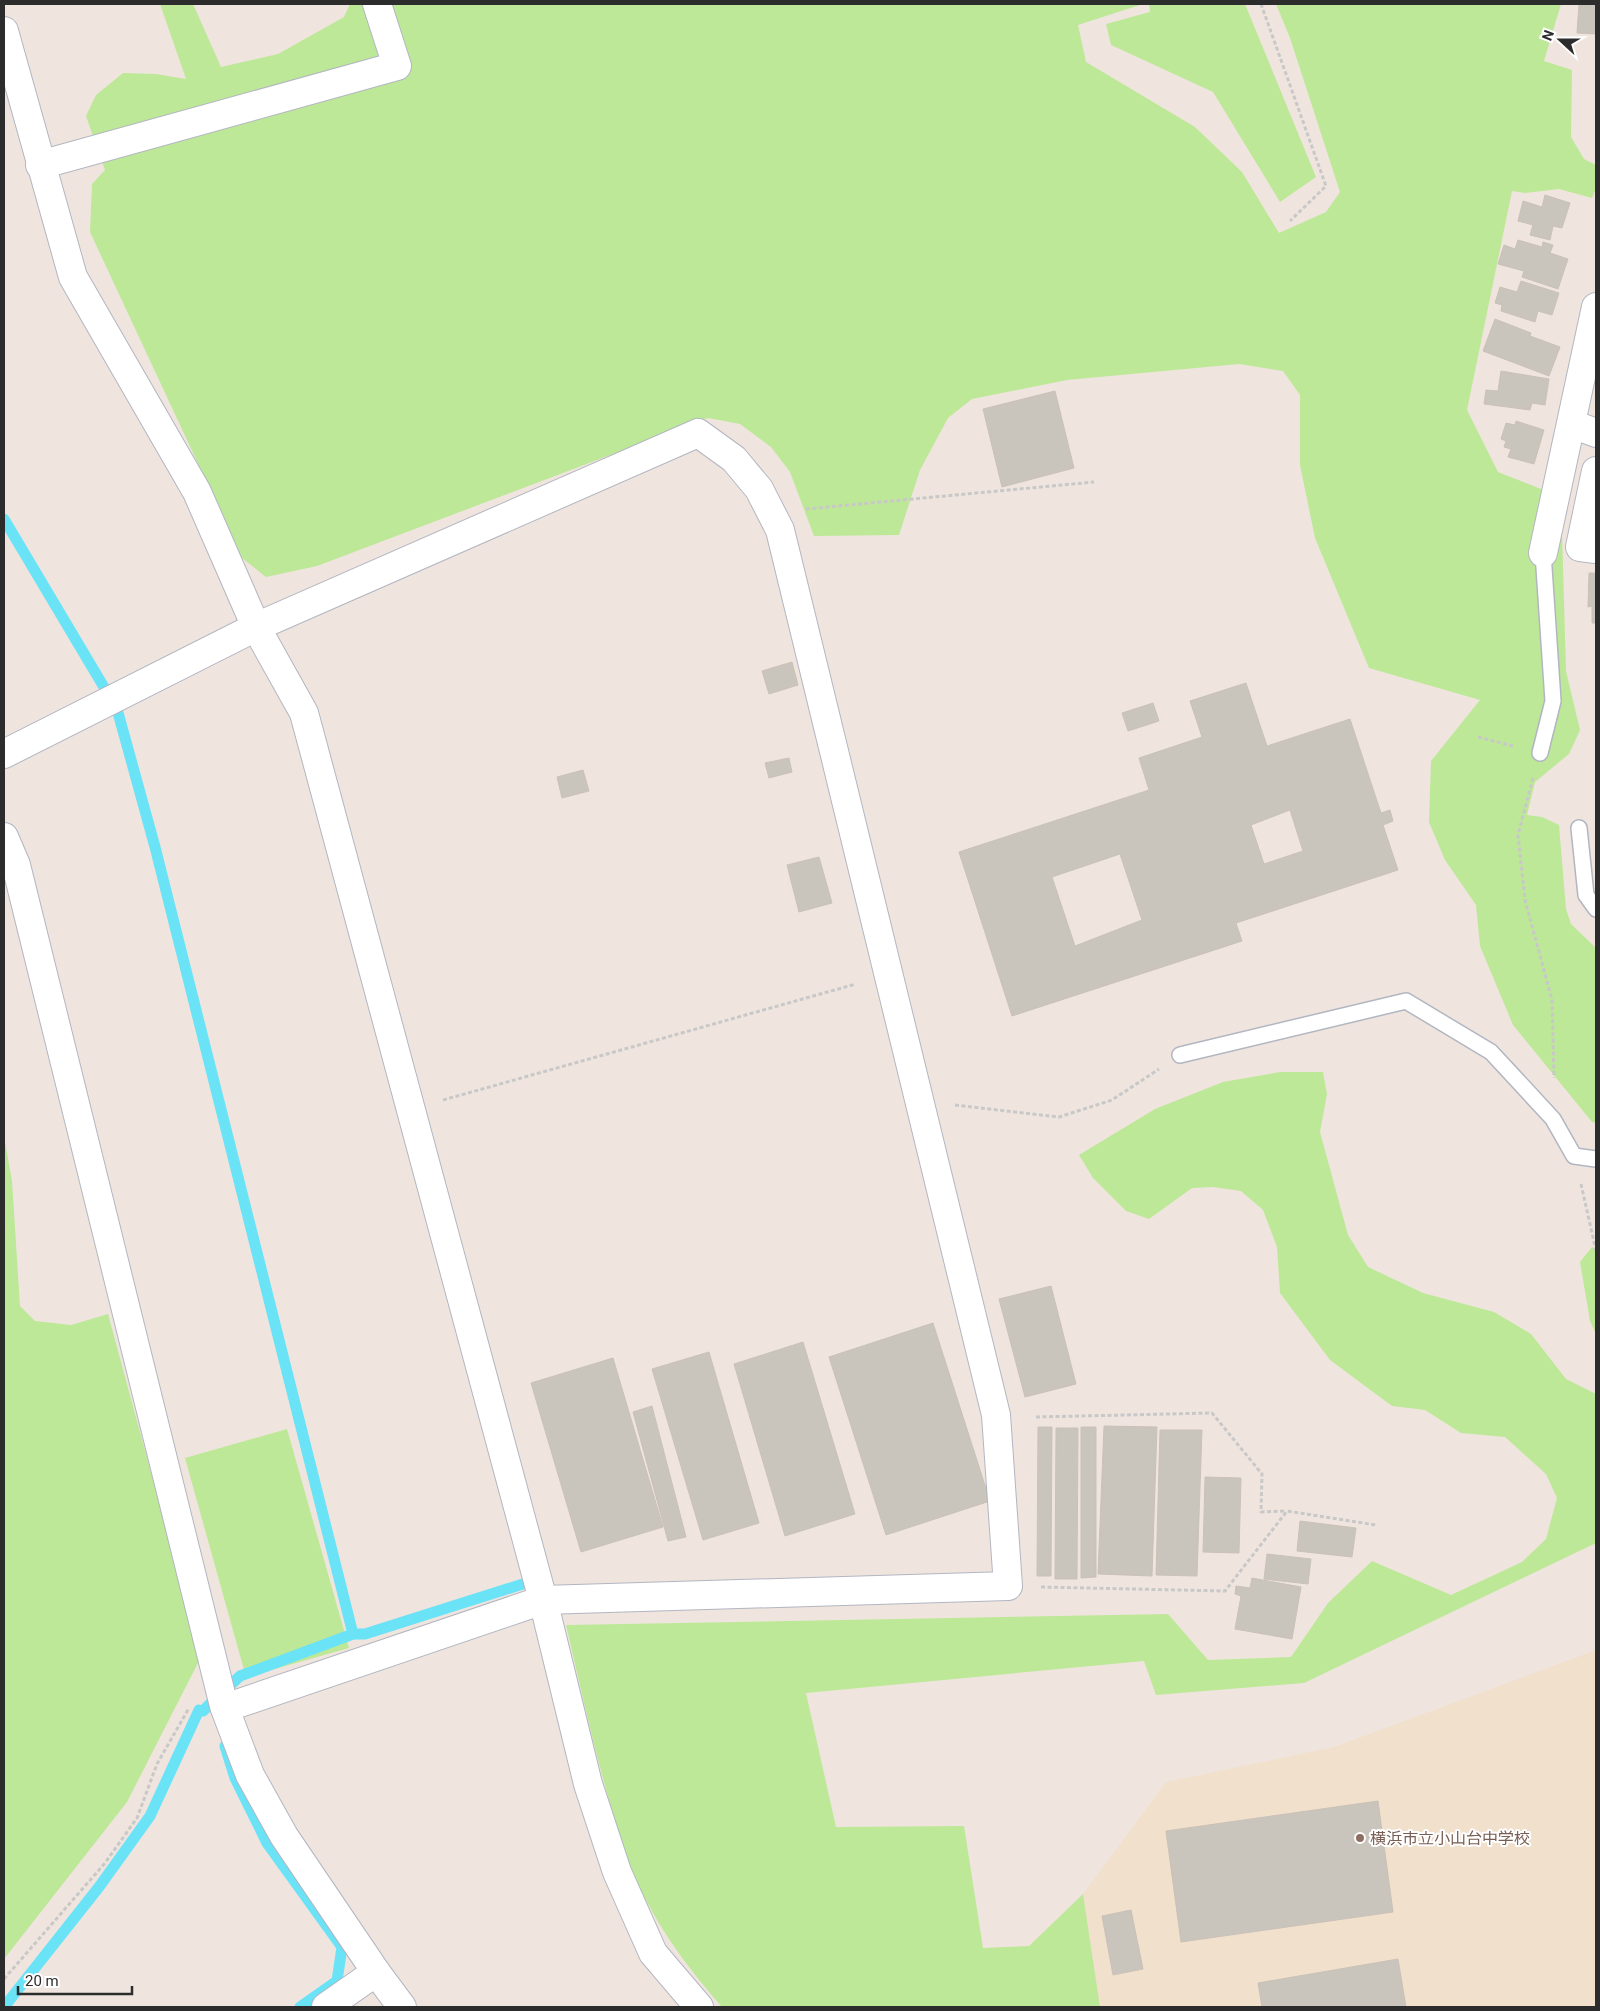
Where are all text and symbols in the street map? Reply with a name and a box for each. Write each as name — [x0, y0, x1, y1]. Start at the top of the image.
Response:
north arrow — [1535, 15, 1585, 65]
text: N — [1539, 28, 1557, 43]
place label: 横浜市立小山台中学校 — [1370, 1829, 1530, 1848]
marker: 横浜市立小山台中学校 — [1354, 1832, 1366, 1844]
scale bar — [18, 1964, 131, 1996]
text: 20 m — [25, 1972, 59, 1990]

